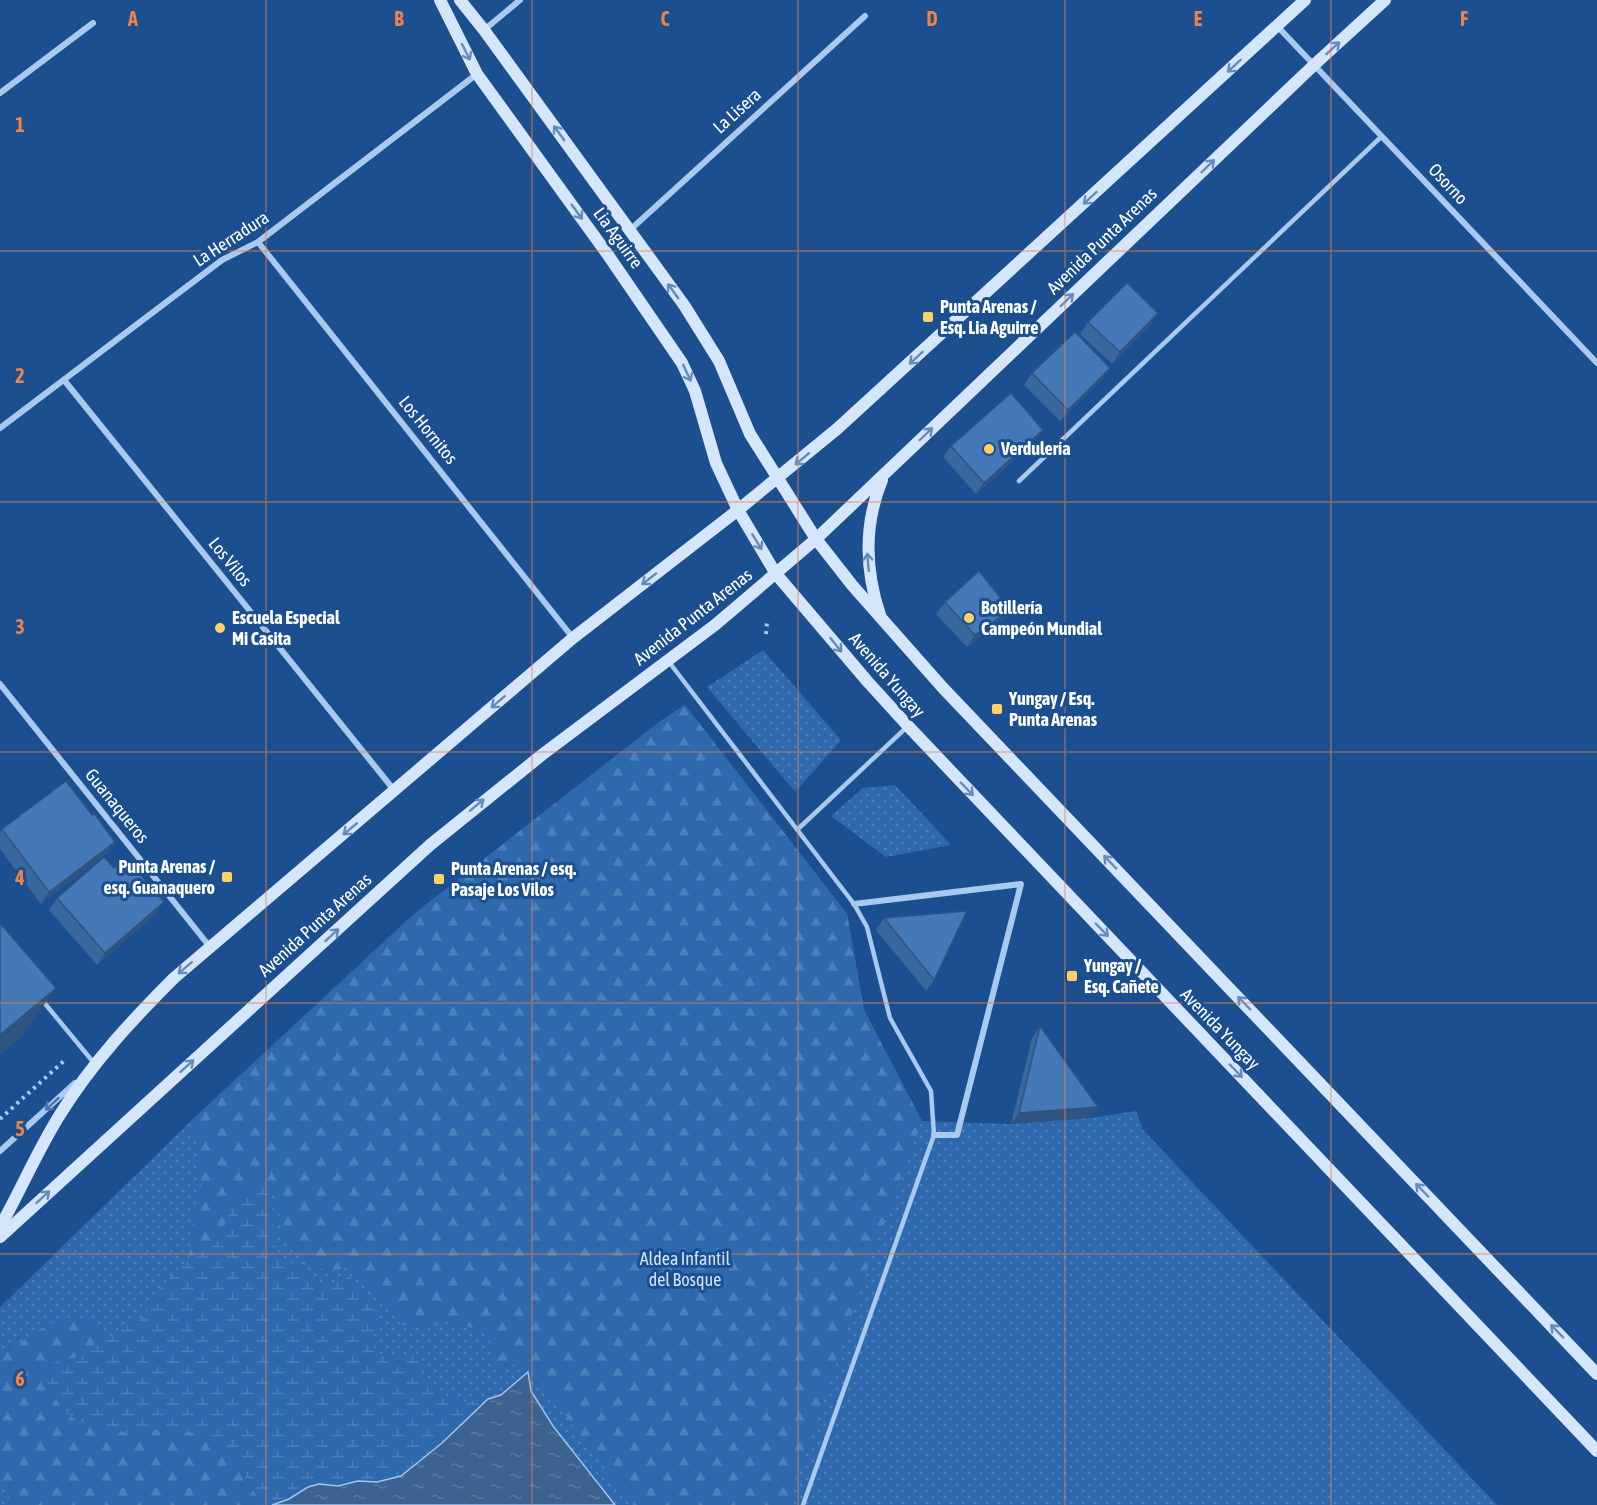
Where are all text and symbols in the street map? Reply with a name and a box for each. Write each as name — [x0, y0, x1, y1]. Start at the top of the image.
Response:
text: A — [127, 7, 138, 30]
text: B — [394, 7, 404, 30]
text: C — [661, 7, 670, 30]
text: D — [926, 7, 938, 30]
text: E — [1194, 7, 1203, 30]
text: F — [1460, 7, 1468, 30]
one-way arrow — [1325, 41, 1340, 55]
one-way arrow — [461, 43, 473, 61]
one-way arrow — [1227, 59, 1242, 73]
street label: La Lisera — [709, 84, 765, 137]
text: 1 — [15, 113, 25, 136]
one-way arrow — [553, 125, 565, 141]
one-way arrow — [1201, 158, 1216, 173]
street label: Osorno — [1424, 159, 1472, 208]
street label: Avenida Punta Arenas — [1042, 183, 1161, 298]
one-way arrow — [1083, 191, 1098, 205]
street label: Lia Aguirre — [589, 203, 648, 272]
one-way arrow — [571, 204, 583, 220]
street label: La Herradura — [189, 206, 272, 271]
one-way arrow — [667, 283, 680, 299]
one-way arrow — [1059, 293, 1074, 307]
place label: Punta Arenas / Esq. Lia Aguirre — [940, 296, 1038, 338]
marker: Punta Arenas / Esq. Lia Aguirre — [921, 310, 935, 324]
one-way arrow — [909, 351, 924, 365]
text: 2 — [15, 364, 25, 387]
one-way arrow — [682, 364, 693, 382]
street label: Los Hornitos — [395, 392, 462, 468]
one-way arrow — [918, 427, 933, 442]
place label: Verdulería — [1000, 438, 1071, 459]
marker: Verdulería — [982, 442, 996, 456]
one-way arrow — [794, 452, 810, 465]
street label: Los Vilos — [204, 533, 256, 590]
one-way arrow — [751, 533, 763, 550]
one-way arrow — [862, 552, 873, 572]
street label: Avenida Punta Arenas — [629, 564, 756, 669]
one-way arrow — [642, 572, 658, 585]
place label: Botillería Campeón Mundial — [981, 597, 1102, 639]
place label: Escuela Especial Mi Casita — [232, 607, 340, 649]
marker: Botillería Campeón Mundial — [962, 611, 976, 625]
text: 3 — [15, 615, 25, 638]
marker: Escuela Especial Mi Casita — [213, 621, 227, 635]
street label: Avenida Yungay — [845, 628, 930, 721]
one-way arrow — [829, 636, 842, 652]
place label: Yungay / Esq. Punta Arenas — [1008, 688, 1098, 730]
one-way arrow — [491, 695, 506, 709]
marker: Yungay / Esq. Punta Arenas — [990, 702, 1004, 716]
street label: Guanaqueros — [81, 764, 154, 847]
one-way arrow — [960, 781, 974, 796]
one-way arrow — [469, 799, 485, 812]
one-way arrow — [342, 822, 358, 835]
one-way arrow — [1103, 855, 1117, 870]
place label: Punta Arenas / esq. Guanaquero — [103, 856, 216, 898]
place label: Punta Arenas / esq. Pasaje Los Vilos — [451, 858, 576, 900]
text: 4 — [14, 866, 25, 889]
street label: Avenida Punta Arenas — [254, 868, 375, 981]
marker: Punta Arenas / esq. Guanaquero — [220, 870, 234, 884]
marker: Punta Arenas / esq. Pasaje Los Vilos — [432, 872, 446, 886]
one-way arrow — [1094, 922, 1108, 937]
one-way arrow — [324, 928, 339, 942]
place label: Yungay / Esq. Cañete — [1083, 955, 1159, 997]
one-way arrow — [178, 961, 193, 975]
marker: Yungay / Esq. Cañete — [1065, 969, 1079, 983]
street label: Avenida Yungay — [1176, 984, 1264, 1074]
one-way arrow — [1237, 996, 1252, 1011]
one-way arrow — [180, 1059, 195, 1073]
one-way arrow — [1229, 1064, 1243, 1079]
one-way arrow — [45, 1097, 60, 1111]
text: 5 — [15, 1117, 25, 1140]
one-way arrow — [1415, 1183, 1429, 1198]
one-way arrow — [35, 1190, 50, 1204]
park label: Aldea Infantil del Bosque — [640, 1248, 730, 1290]
one-way arrow — [1549, 1324, 1564, 1339]
text: 6 — [15, 1367, 25, 1390]

